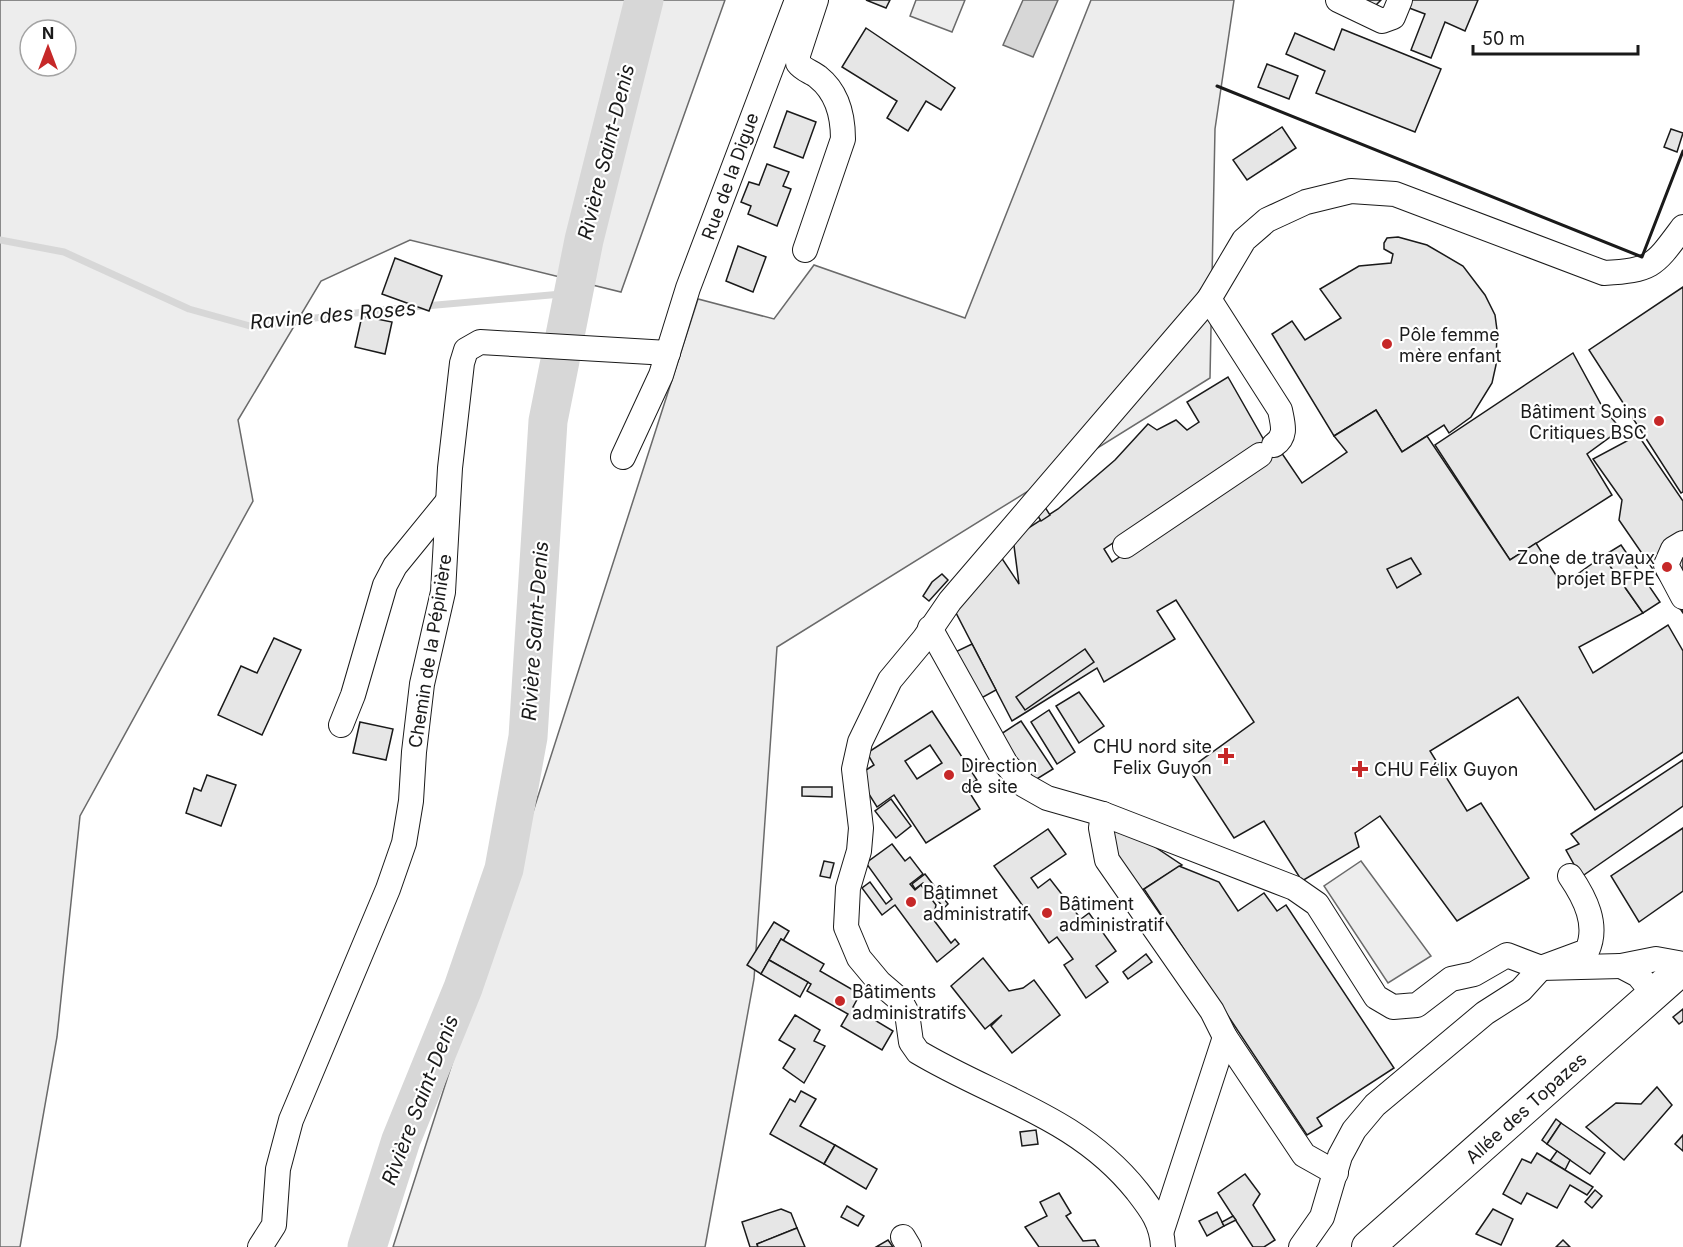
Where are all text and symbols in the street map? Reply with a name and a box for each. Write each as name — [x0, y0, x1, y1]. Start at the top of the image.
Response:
north arrow — [18, 18, 78, 78]
scale bar — [1473, 18, 1638, 56]
text: N — [42, 23, 54, 43]
text: 50 m — [1482, 28, 1525, 49]
water label: Rivière Saint-Denis — [573, 62, 639, 242]
street label: Rue de la Digue — [697, 110, 763, 242]
water label: Ravine des Roses — [249, 296, 417, 334]
place label: Pôle femme mère enfant — [1399, 324, 1502, 366]
marker: Pôle femme mère enfant — [1380, 337, 1394, 351]
place label: Bâtiment Soins Critiques BSC — [1520, 401, 1647, 443]
marker: Bâtiment Soins Critiques BSC — [1652, 414, 1666, 428]
water label: Rivière Saint-Denis — [517, 540, 553, 722]
place label: Zone de travaux projet BFPE — [1517, 547, 1655, 589]
street label: Chemin de la Pépinière — [404, 553, 456, 749]
marker: Zone de travaux projet BFPE — [1660, 560, 1674, 574]
place label: CHU nord site Felix Guyon — [1093, 736, 1212, 778]
marker: CHU nord site Felix Guyon — [1217, 747, 1235, 765]
place label: Direction de site — [961, 755, 1037, 797]
place label: CHU Félix Guyon — [1374, 759, 1518, 780]
marker: CHU Félix Guyon — [1351, 760, 1369, 778]
marker: Direction de site — [942, 768, 956, 782]
place label: Bâtimnet administratif — [923, 882, 1029, 924]
place label: Bâtiment administratif — [1059, 893, 1165, 935]
marker: Bâtimnet administratif — [904, 895, 918, 909]
marker: Bâtiment administratif — [1040, 906, 1054, 920]
place label: Bâtiments administratifs — [852, 981, 967, 1023]
marker: Bâtiments administratifs — [833, 994, 847, 1008]
water label: Rivière Saint-Denis — [377, 1012, 463, 1188]
street label: Allée des Topazes — [1461, 1048, 1591, 1168]

